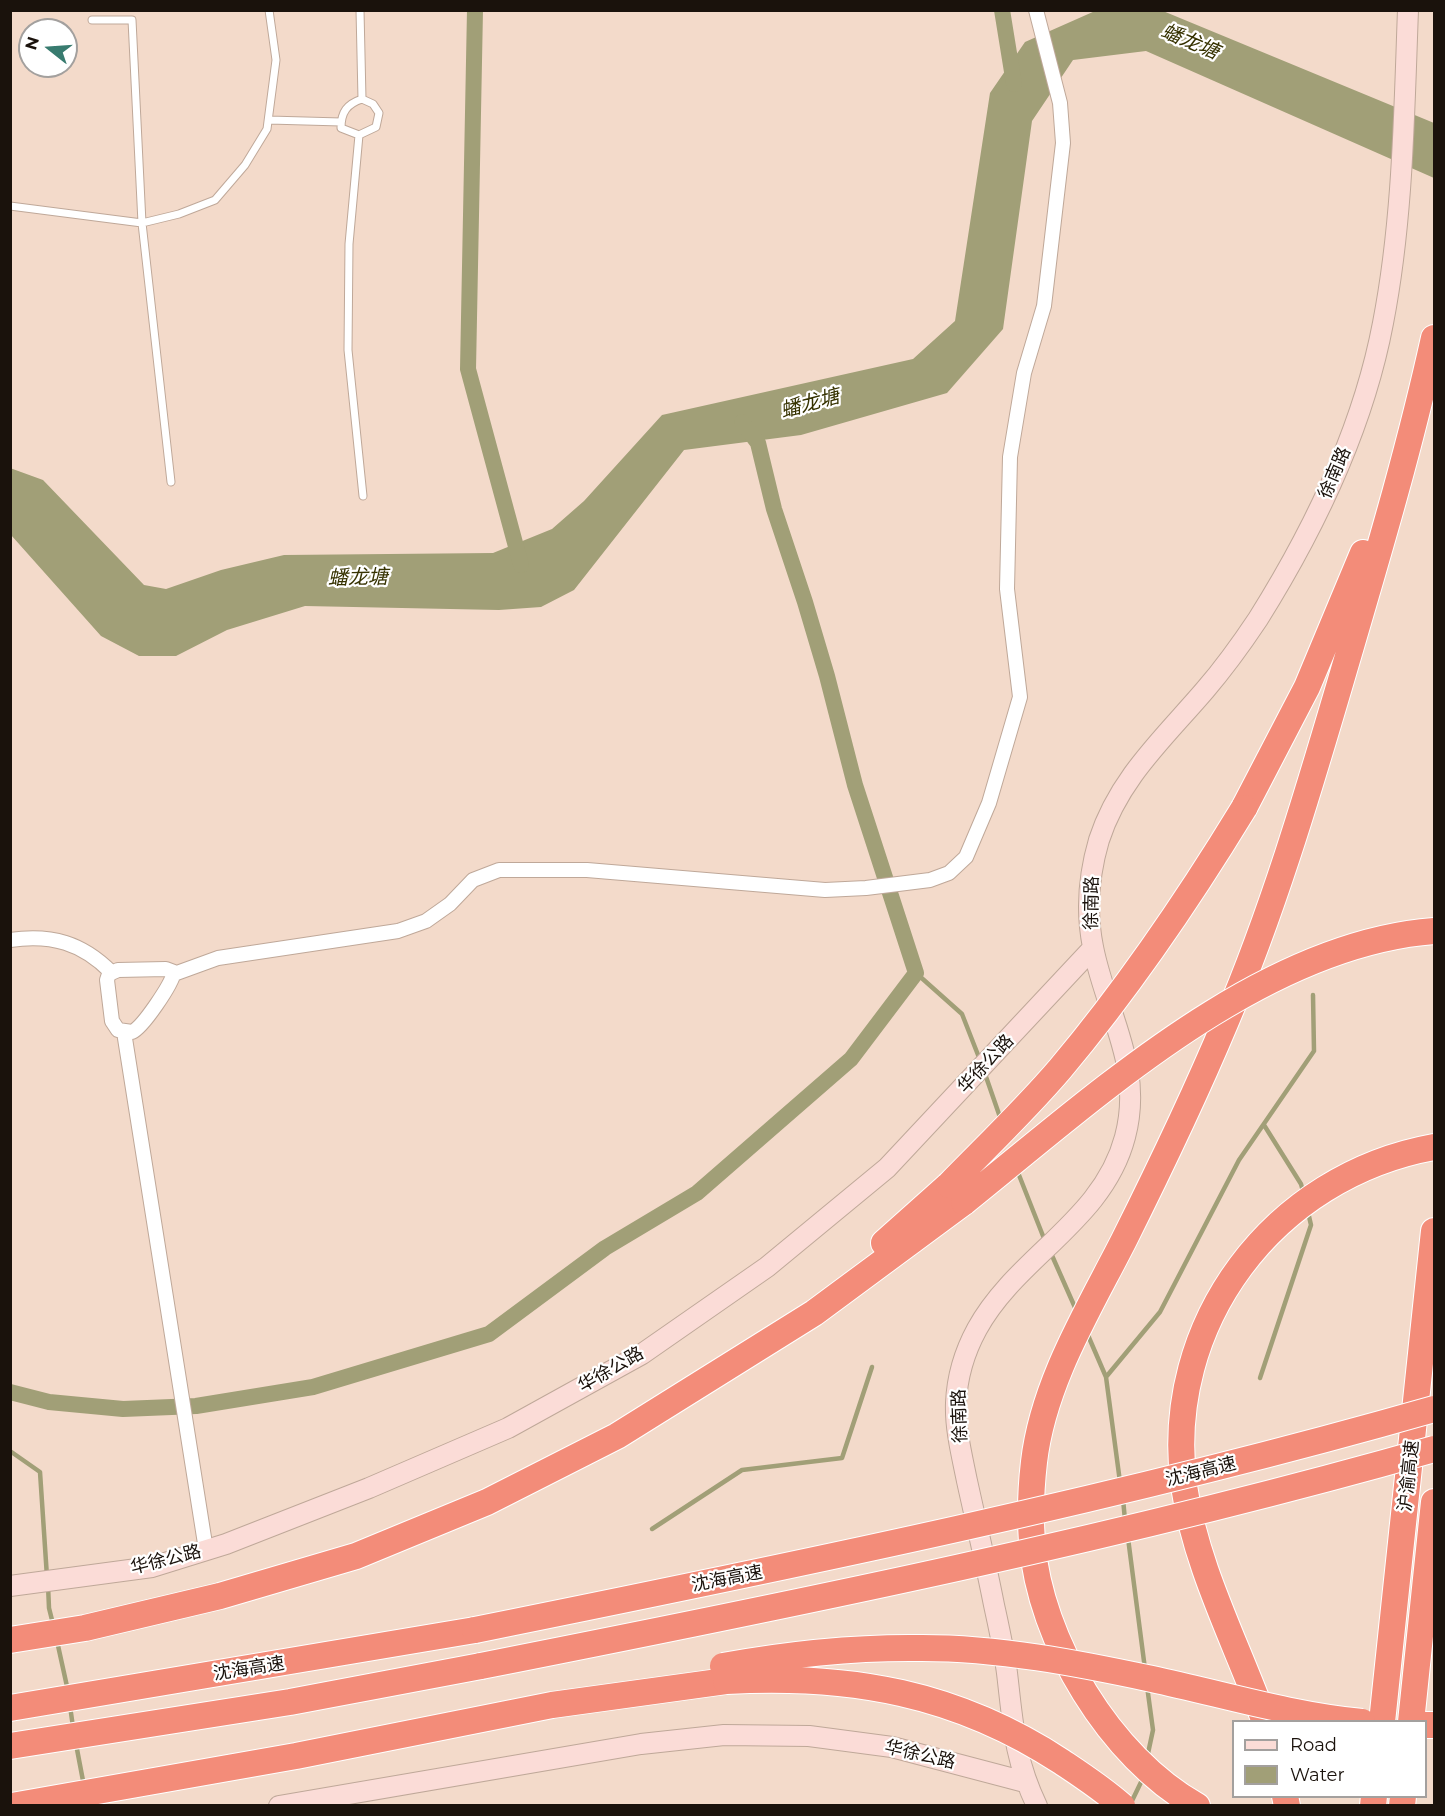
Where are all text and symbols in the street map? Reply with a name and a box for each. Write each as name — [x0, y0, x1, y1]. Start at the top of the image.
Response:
north arrow — [18, 18, 78, 78]
water label: 蟠龙塘 — [1158, 19, 1222, 65]
text: N — [21, 34, 43, 52]
water label: 蟠龙塘 — [778, 385, 842, 423]
street label: 徐南路 — [1315, 444, 1355, 502]
water label: 蟠龙塘 — [328, 565, 388, 591]
street label: 徐南路 — [1081, 876, 1103, 930]
street label: 华徐公路 — [954, 1030, 1018, 1098]
street label: 华徐公路 — [574, 1343, 648, 1397]
street label: 徐南路 — [948, 1389, 972, 1443]
street label: 沪渝高速 — [1394, 1439, 1424, 1513]
street label: 沈海高速 — [1163, 1453, 1239, 1491]
street label: 华徐公路 — [128, 1541, 204, 1579]
street label: 沈海高速 — [690, 1562, 764, 1596]
street label: 沈海高速 — [212, 1653, 286, 1685]
legend — [1232, 1720, 1427, 1798]
text: Road — [1290, 1734, 1337, 1756]
street label: 华徐公路 — [882, 1736, 958, 1774]
text: Water — [1290, 1764, 1345, 1786]

